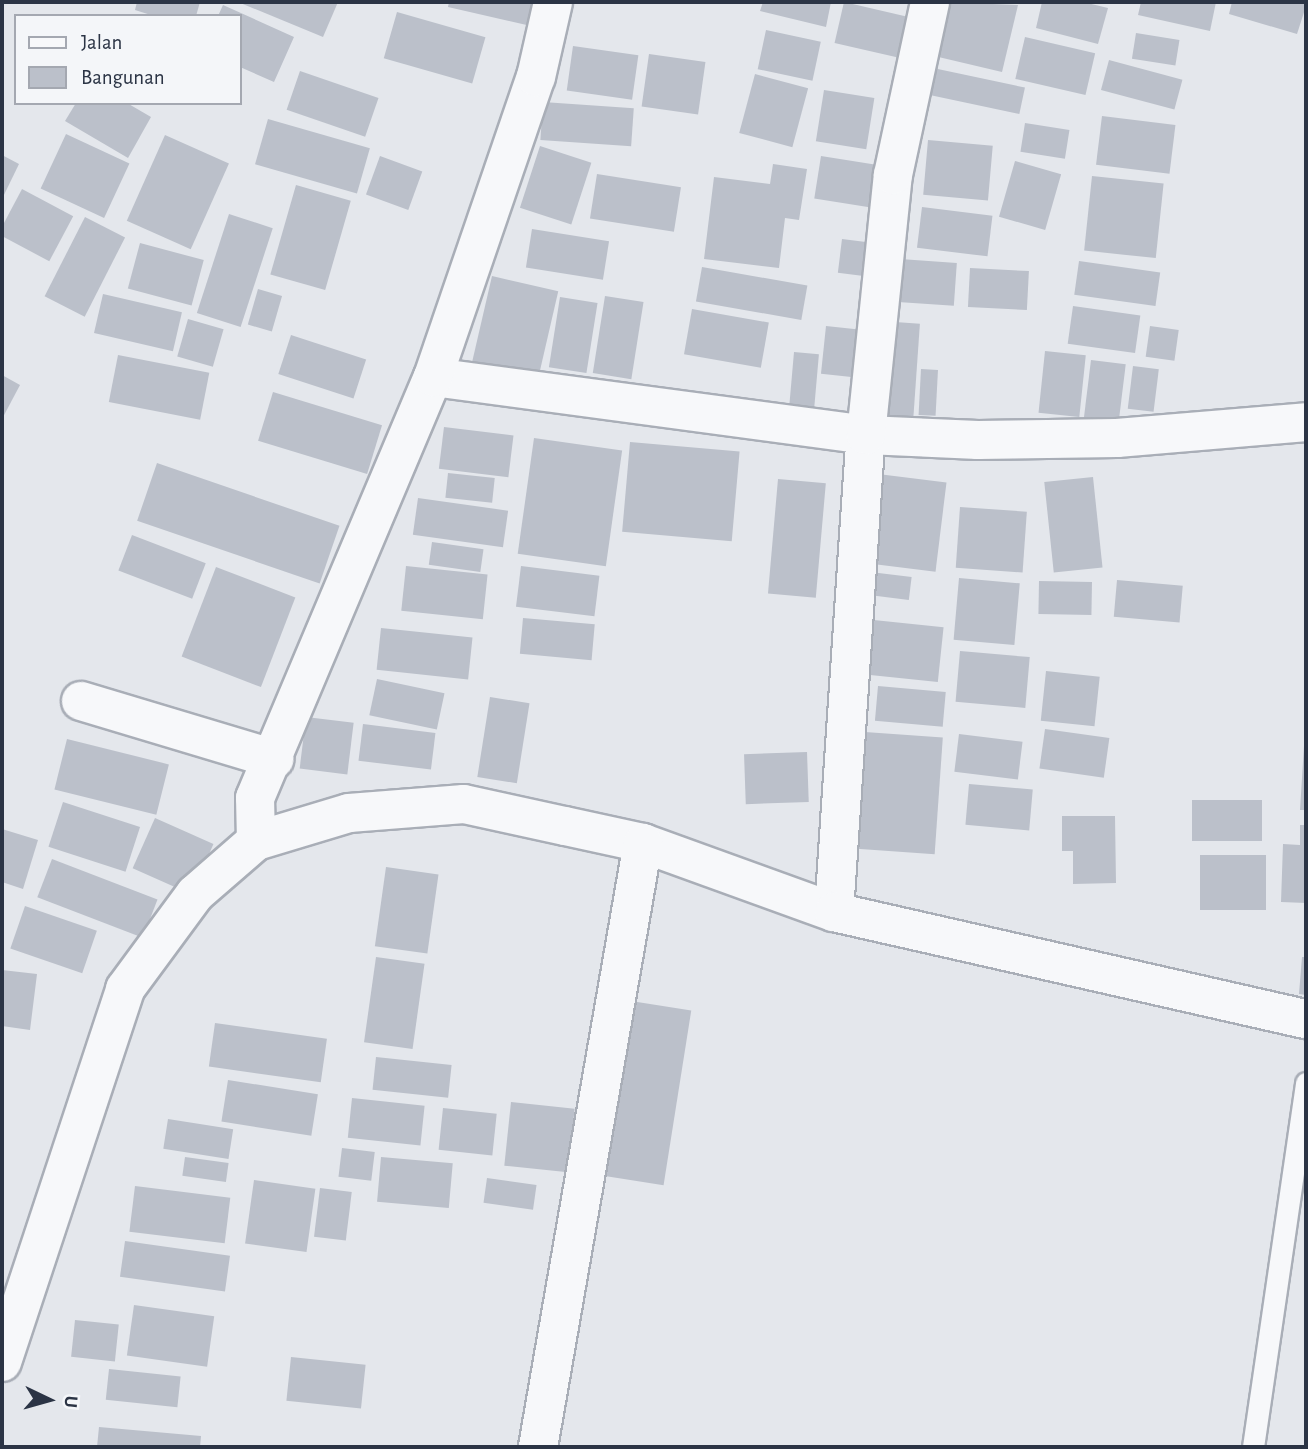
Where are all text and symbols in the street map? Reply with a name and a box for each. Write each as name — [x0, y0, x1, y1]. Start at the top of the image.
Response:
legend — [14, 14, 242, 105]
text: Jalan — [81, 32, 122, 53]
text: Bangunan — [81, 67, 165, 88]
north arrow — [14, 1365, 84, 1435]
text: U — [60, 1395, 80, 1409]

